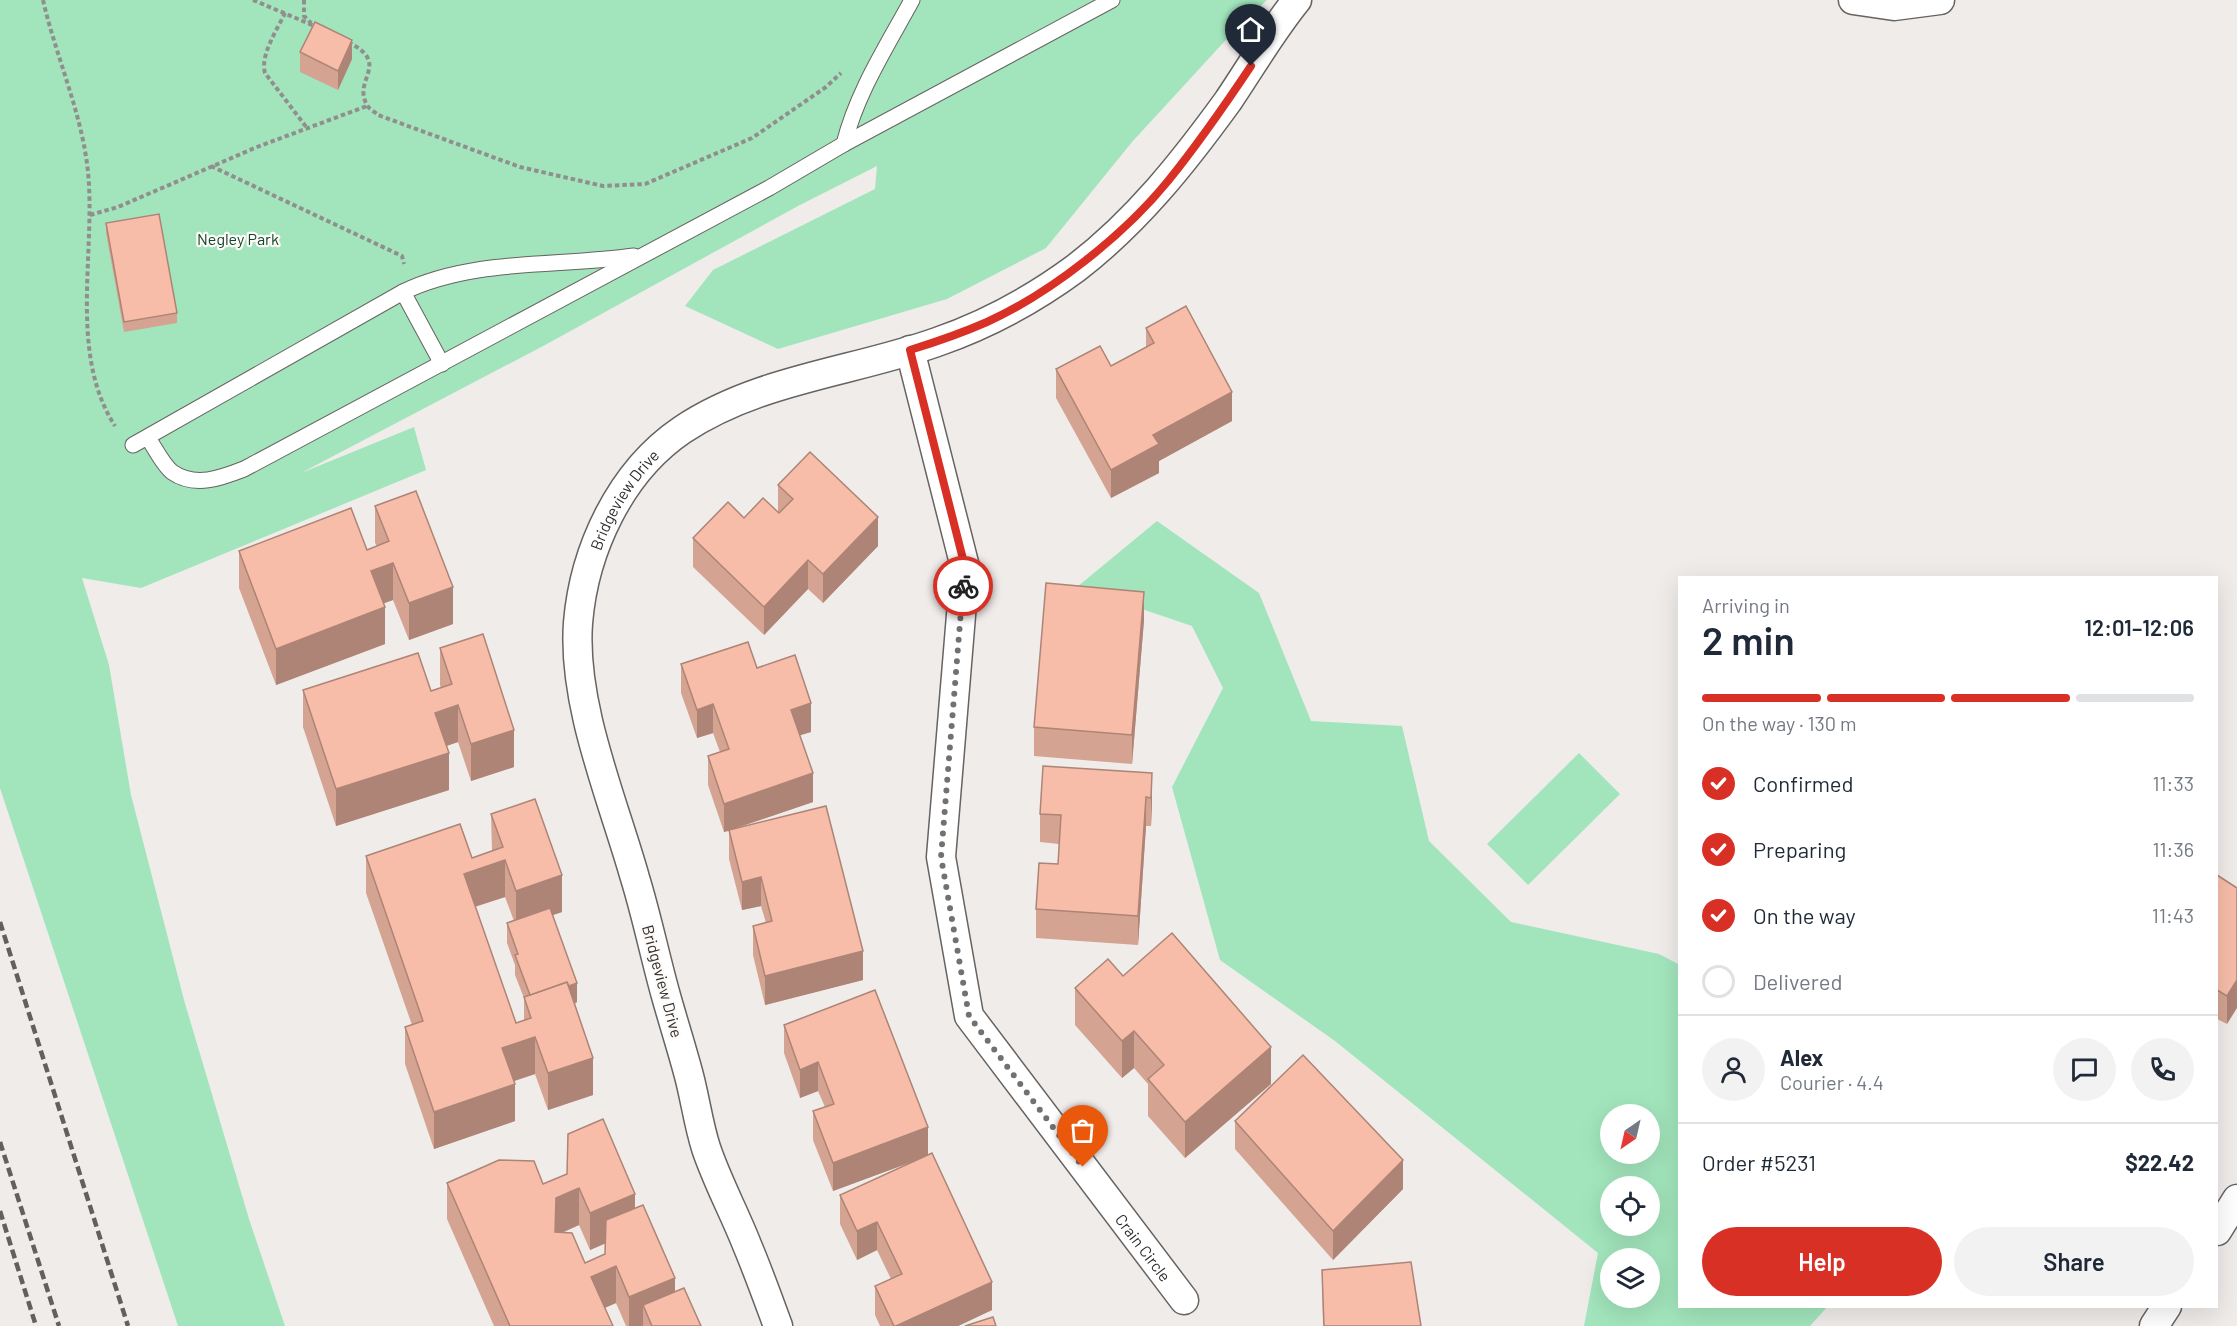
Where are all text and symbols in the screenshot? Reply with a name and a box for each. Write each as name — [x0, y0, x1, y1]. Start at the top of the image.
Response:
pin — [1225, 4, 1276, 66]
icon: home — [1234, 13, 1267, 46]
park label: Negley Park — [197, 229, 279, 248]
street label: Bridgeview Drive — [585, 445, 662, 552]
courier — [933, 556, 993, 616]
icon: bike — [947, 570, 980, 603]
text: Arriving in — [1702, 593, 1790, 617]
text: 12:01–12:06 — [2084, 614, 2194, 640]
text: 2 min — [1702, 616, 1795, 663]
text: On the way · 130 m — [1702, 711, 1857, 735]
icon: check — [1702, 767, 1735, 800]
text: Confirmed — [1753, 770, 1853, 796]
text: 11:33 — [2153, 771, 2194, 795]
icon: check — [1702, 833, 1735, 866]
text: Preparing — [1753, 836, 1846, 862]
text: 11:36 — [2153, 837, 2194, 861]
icon: check — [1702, 899, 1735, 932]
text: On the way — [1753, 902, 1856, 928]
text: 11:43 — [2152, 903, 2194, 927]
street label: Bridgeview Drive — [639, 923, 687, 1039]
text: Delivered — [1753, 968, 1842, 994]
button: person — [1702, 1038, 1765, 1101]
button: chat — [2053, 1038, 2116, 1101]
button: phone — [2131, 1038, 2194, 1101]
text: Alex — [1780, 1044, 1823, 1070]
text: Courier · 4.4 — [1780, 1070, 1884, 1094]
north arrow — [1600, 1104, 1660, 1164]
map controls — [1600, 1104, 1660, 1308]
pin — [1057, 1105, 1108, 1167]
icon: bag — [1066, 1114, 1099, 1147]
text: Order #5231 — [1702, 1149, 1816, 1175]
text: $22.42 — [2125, 1149, 2194, 1175]
button: locate — [1600, 1176, 1660, 1236]
street label: Crain Circle — [1112, 1209, 1175, 1284]
button: Help — [1702, 1227, 1942, 1296]
button: Share — [1954, 1227, 2194, 1296]
button: layers — [1600, 1248, 1660, 1308]

